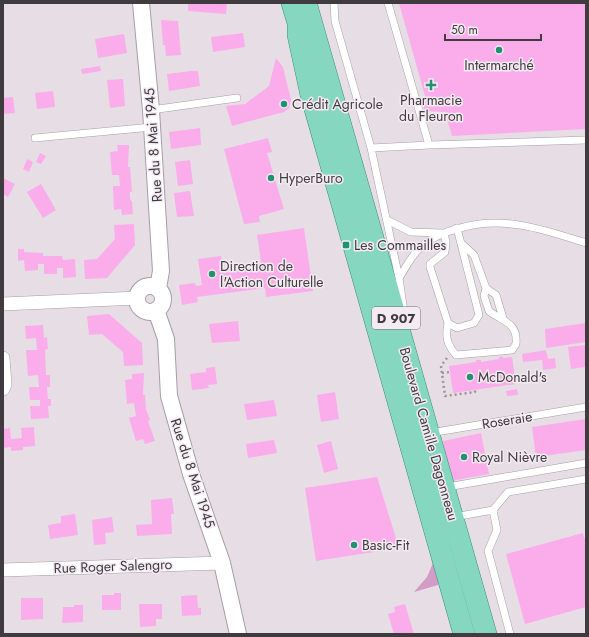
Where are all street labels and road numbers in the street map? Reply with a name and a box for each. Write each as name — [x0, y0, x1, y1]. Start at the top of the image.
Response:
street label: Rue du 8 Mai 1945 — [139, 87, 167, 203]
road number: D 907 — [372, 307, 420, 329]
street label: Boulevard Camille Dagonneau — [395, 345, 463, 523]
street label: Roseraie — [480, 406, 534, 434]
street label: Rue du 8 Mai 1945 — [166, 416, 220, 531]
street label: Rue Roger Salengro — [53, 554, 173, 578]

